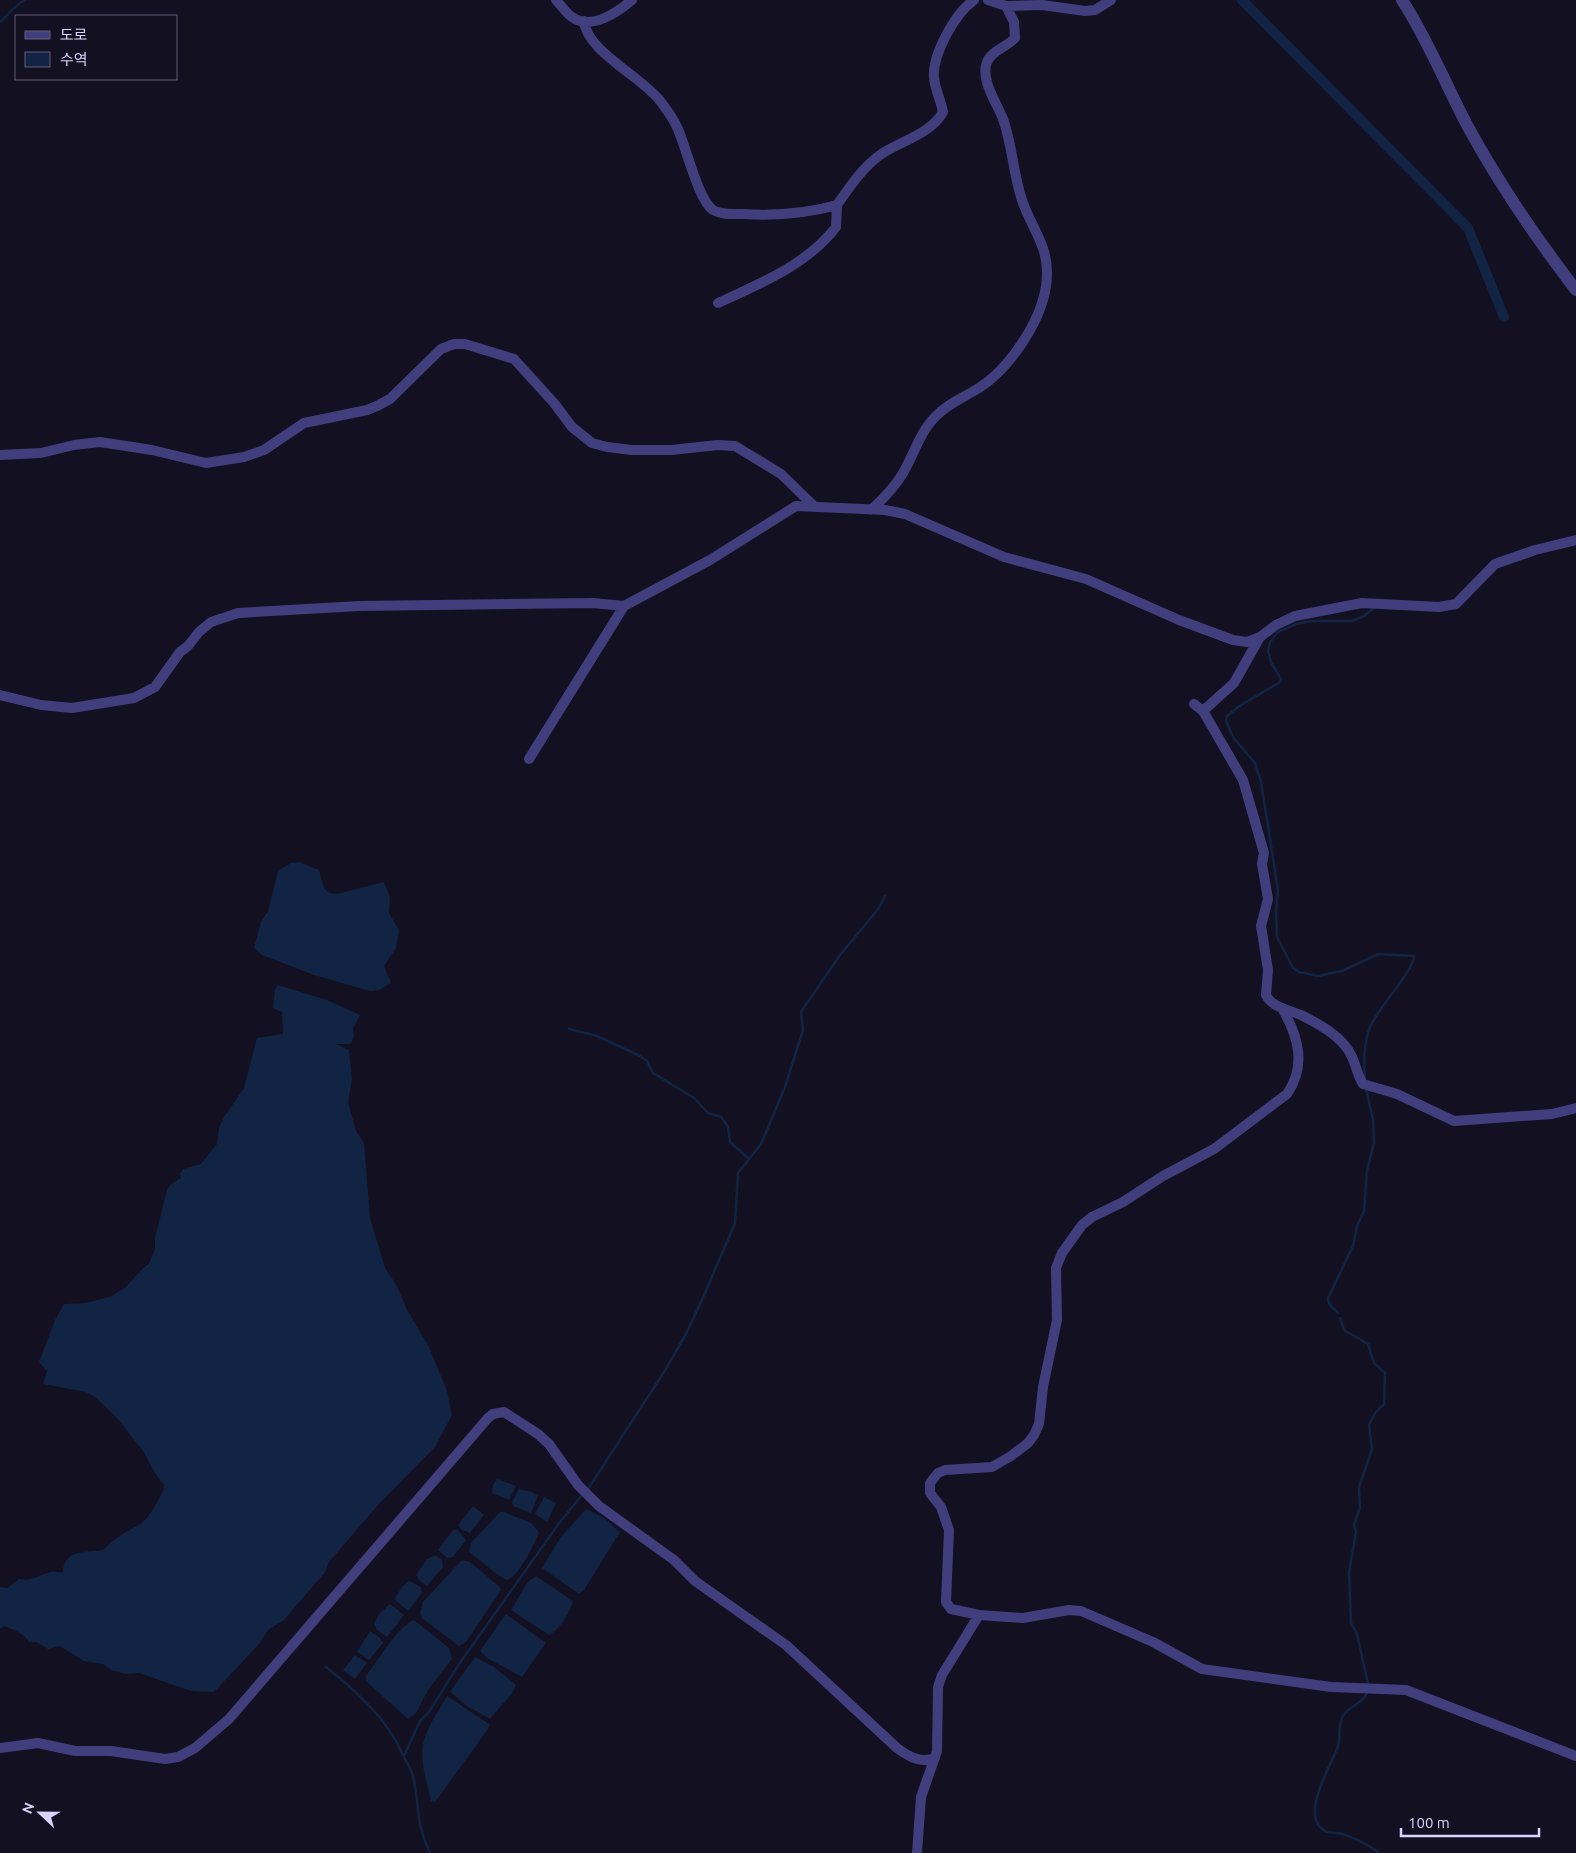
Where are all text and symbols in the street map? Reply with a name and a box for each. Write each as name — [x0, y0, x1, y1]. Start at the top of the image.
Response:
legend — [15, 15, 178, 80]
text: 도로 — [60, 26, 88, 43]
text: 수역 — [60, 51, 88, 68]
north arrow — [15, 1788, 65, 1838]
text: N — [19, 1800, 37, 1816]
scale bar — [1401, 1806, 1538, 1838]
text: 100 m — [1408, 1814, 1450, 1831]

